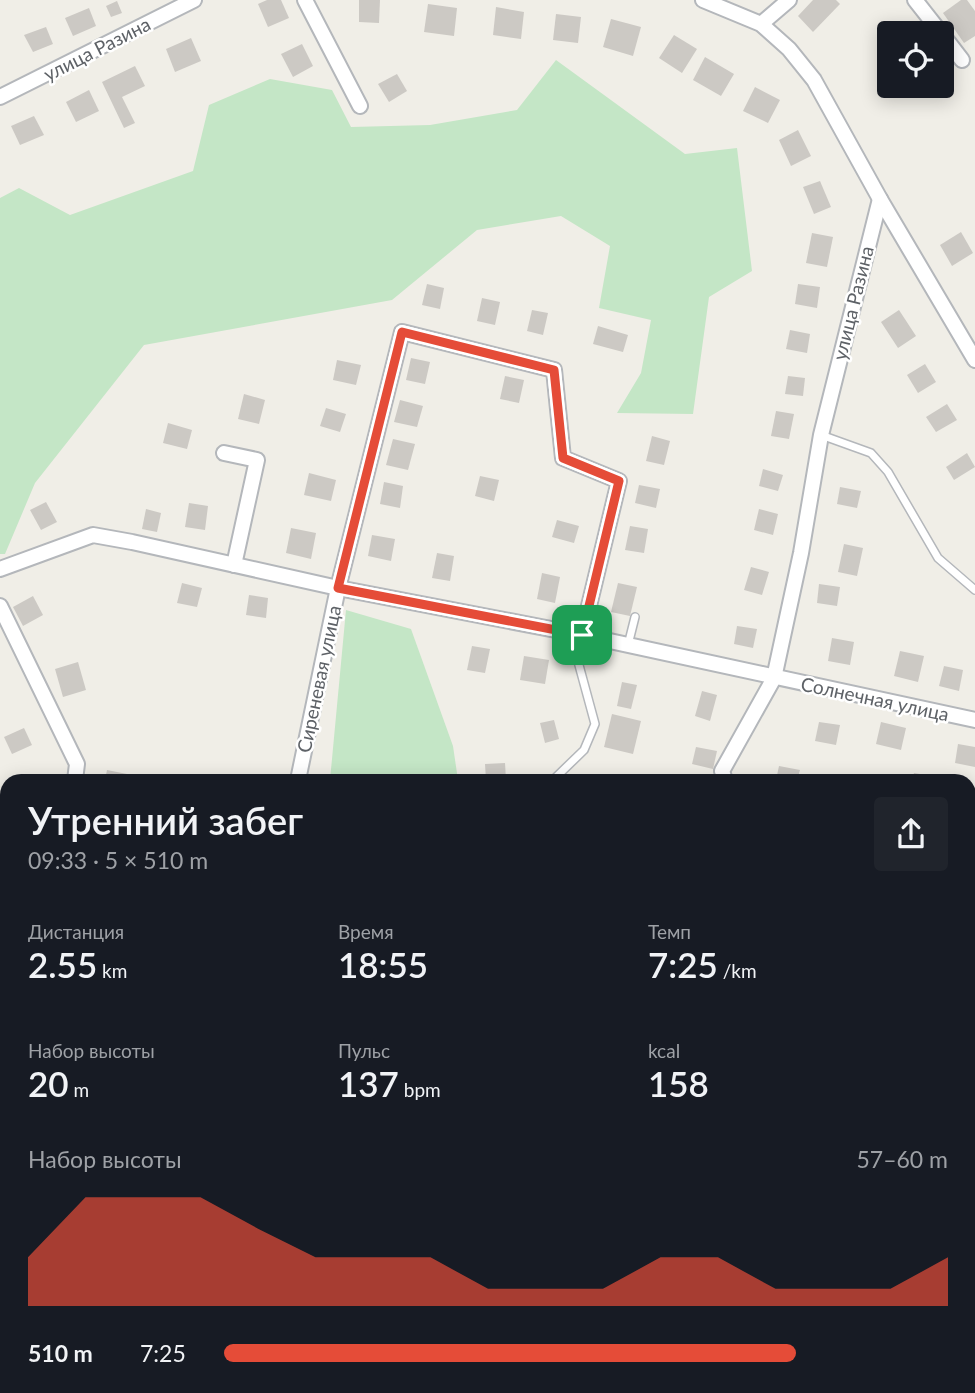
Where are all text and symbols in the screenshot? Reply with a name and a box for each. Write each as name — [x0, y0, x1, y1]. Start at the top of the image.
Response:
street label: улица Разина — [39, 12, 154, 85]
map controls — [877, 21, 954, 98]
button: locate — [877, 21, 954, 98]
street label: улица Разина — [827, 243, 878, 362]
street label: Сиреневая улица — [292, 603, 345, 755]
pin — [552, 605, 612, 665]
icon: arrive — [563, 616, 601, 654]
street label: Солнечная улица — [799, 672, 951, 725]
text: Утренний забег — [28, 797, 303, 843]
button: share — [874, 797, 948, 871]
text: 09:33 · 5 × 510 m — [28, 846, 208, 874]
text: Дистанция — [28, 920, 124, 943]
text: Время — [338, 920, 394, 943]
text: Темп — [648, 920, 691, 943]
text: 2.55 — [28, 943, 97, 985]
text: 18:55 — [338, 943, 428, 985]
text: 7:25 — [648, 943, 718, 985]
text: km — [97, 959, 127, 982]
text: /km — [718, 959, 757, 982]
text: Набор высоты — [28, 1039, 155, 1062]
text: Пульс — [338, 1039, 390, 1062]
text: kcal — [648, 1039, 680, 1062]
text: 20 — [28, 1062, 69, 1104]
text: 137 — [338, 1062, 399, 1104]
text: 158 — [648, 1062, 709, 1104]
text: m — [69, 1078, 89, 1101]
text: bpm — [399, 1078, 441, 1101]
text: Набор высоты — [28, 1145, 182, 1173]
text: 57–60 m — [856, 1145, 948, 1173]
text: 510 m — [28, 1339, 93, 1367]
text: 7:25 — [140, 1339, 186, 1367]

